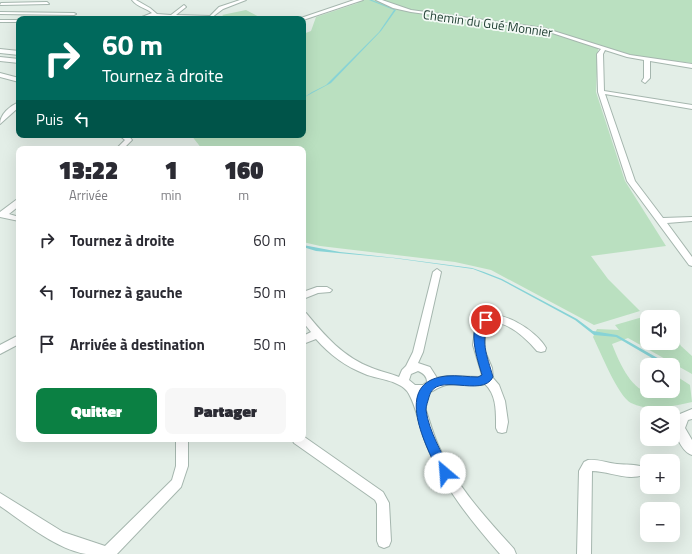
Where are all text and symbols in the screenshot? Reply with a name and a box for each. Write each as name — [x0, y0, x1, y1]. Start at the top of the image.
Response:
street label: Chemin du Gué Monnier — [422, 4, 555, 42]
text: 60 m — [102, 23, 163, 66]
icon: right — [36, 32, 88, 84]
text: Tournez à droite — [102, 62, 223, 89]
text: Puis — [36, 108, 63, 131]
icon: left — [71, 108, 93, 130]
text: 13:22 — [58, 152, 118, 188]
text: 1 — [164, 152, 178, 188]
text: 160 — [224, 152, 263, 188]
text: Arrivée — [69, 185, 108, 205]
text: min — [161, 185, 181, 205]
text: m — [238, 185, 249, 205]
icon: right — [36, 229, 58, 251]
text: Tournez à droite — [70, 229, 175, 252]
text: 60 m — [253, 229, 286, 252]
icon: left — [36, 281, 58, 303]
text: Tournez à gauche — [70, 281, 182, 304]
text: 50 m — [253, 281, 286, 304]
pin — [469, 303, 503, 337]
icon: arrive — [475, 309, 497, 331]
map controls — [640, 310, 680, 542]
button: sound — [640, 310, 680, 350]
icon: arrive — [36, 333, 58, 355]
text: Arrivée à destination — [70, 333, 205, 356]
text: 50 m — [253, 333, 286, 356]
button: search — [640, 358, 680, 398]
button: Quitter — [36, 388, 157, 434]
button: Partager — [165, 388, 286, 434]
button: layers — [640, 406, 680, 446]
position arrow — [424, 452, 466, 494]
button: + — [640, 454, 680, 494]
button: − — [640, 502, 680, 542]

